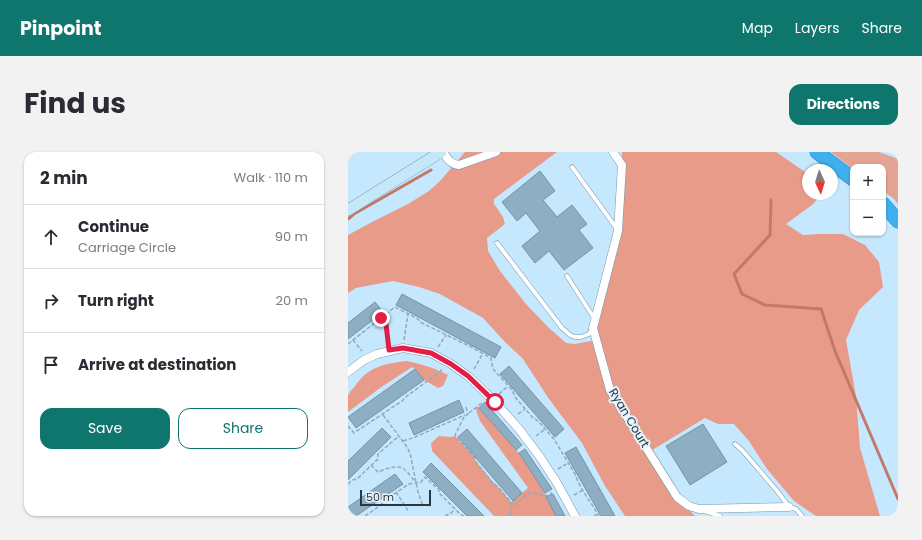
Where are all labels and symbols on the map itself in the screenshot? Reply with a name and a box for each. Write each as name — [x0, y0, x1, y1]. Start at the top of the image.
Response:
north arrow — [802, 164, 838, 200]
route end — [372, 309, 390, 327]
street label: Ryan Court — [605, 385, 654, 451]
route start — [486, 393, 504, 411]
scale bar — [360, 488, 431, 507]

